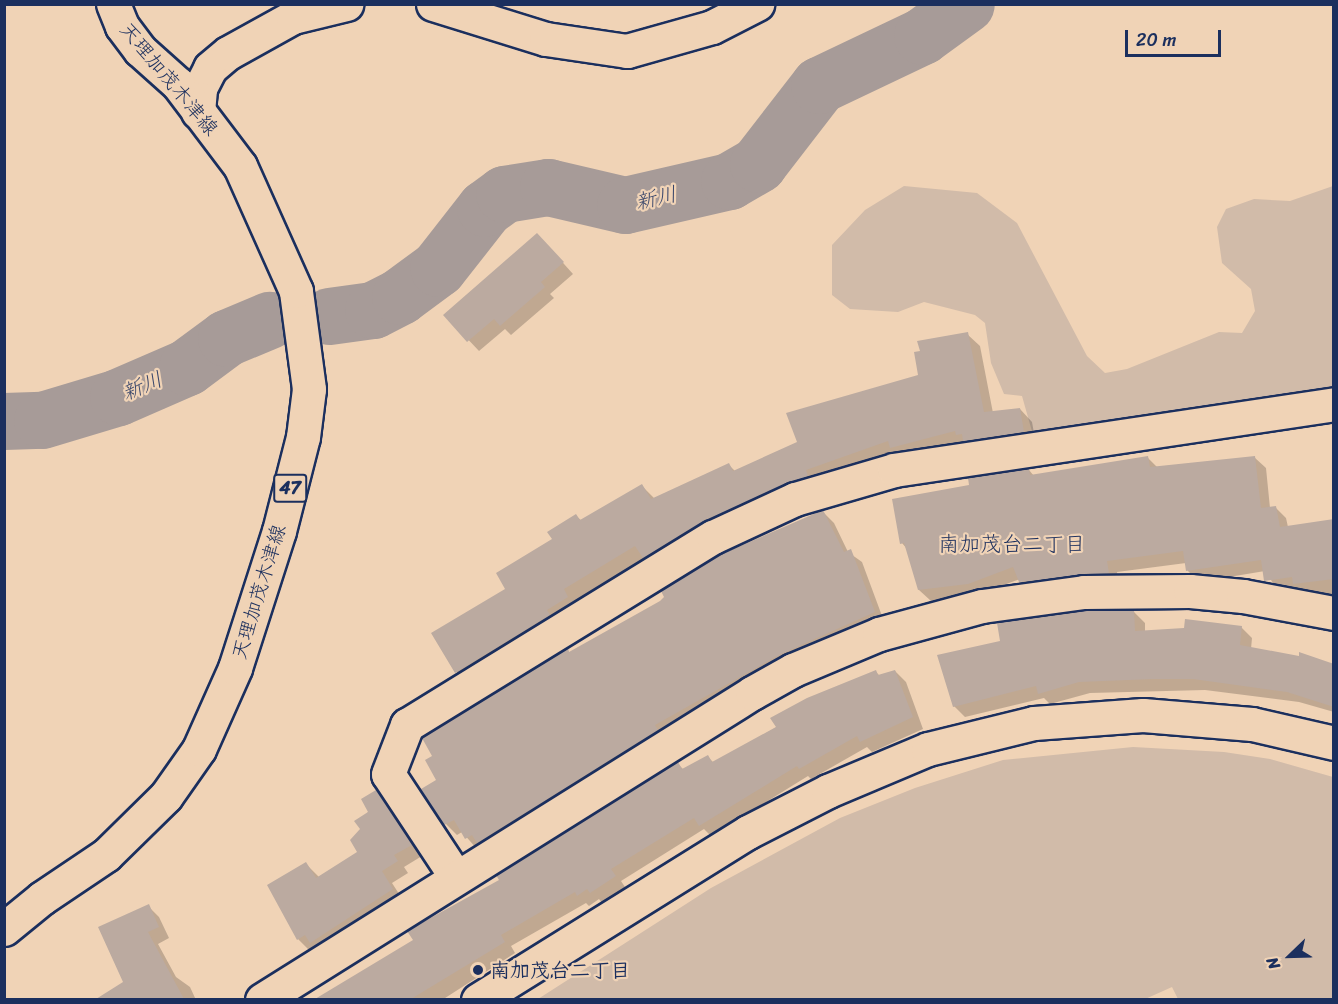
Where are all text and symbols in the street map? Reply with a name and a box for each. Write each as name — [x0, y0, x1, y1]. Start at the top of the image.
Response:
street label: 天理加茂木津線 — [115, 18, 223, 140]
scale bar — [1128, 18, 1224, 56]
text: 20 m — [1136, 24, 1176, 56]
water label: 新川 — [633, 181, 679, 215]
water label: 新川 — [118, 366, 166, 406]
road number: 47 — [272, 473, 308, 503]
street label: 天理加茂木津線 — [227, 522, 291, 662]
district label: 南加茂台二丁目 — [939, 531, 1085, 557]
north arrow — [1260, 926, 1320, 986]
text: N — [1257, 952, 1288, 974]
place label: 南加茂台二丁目 — [490, 958, 630, 982]
marker: 南加茂台二丁目 — [471, 963, 485, 977]

